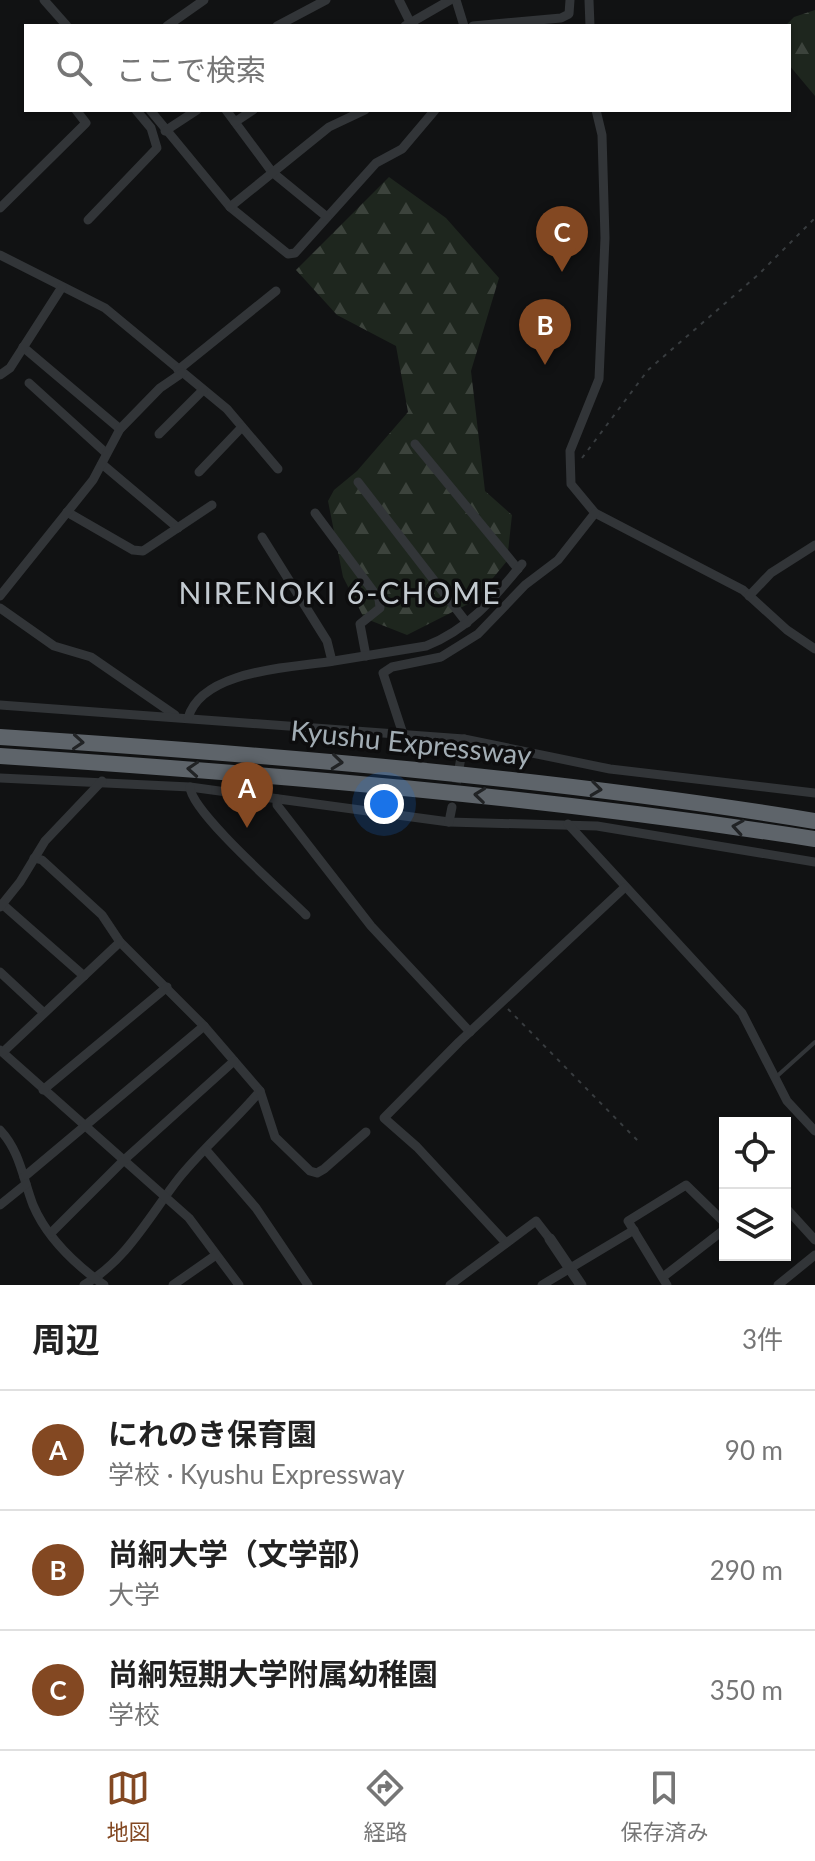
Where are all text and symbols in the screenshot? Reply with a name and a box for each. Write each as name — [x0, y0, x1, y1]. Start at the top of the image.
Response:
search box — [24, 24, 791, 112]
icon: search — [52, 46, 96, 90]
text: ここで検索 — [116, 51, 266, 87]
pin: C — [536, 206, 588, 272]
pin: B — [519, 299, 571, 365]
district label: NIRENOKI 6-CHOME — [179, 574, 502, 610]
street label: Kyushu Expressway — [289, 712, 534, 772]
one-way arrow — [72, 733, 85, 750]
one-way arrow — [331, 754, 344, 771]
one-way arrow — [186, 761, 199, 778]
pin: A — [221, 762, 273, 828]
one-way arrow — [590, 780, 603, 797]
your location — [364, 784, 404, 824]
one-way arrow — [473, 786, 486, 803]
one-way arrow — [731, 820, 745, 837]
map controls — [719, 1117, 791, 1261]
button: locate — [719, 1117, 791, 1189]
button: layers — [719, 1189, 791, 1261]
text: 周辺 — [32, 1318, 100, 1359]
text: 3件 — [742, 1323, 783, 1355]
text: にれのき保育園 — [108, 1415, 317, 1451]
text: A — [49, 1434, 67, 1466]
text: 90 m — [725, 1434, 783, 1466]
text: 学校 · Kyushu Expressway — [108, 1458, 405, 1490]
text: 尚絅大学（文学部） — [108, 1535, 378, 1571]
text: B — [49, 1554, 67, 1586]
text: 290 m — [710, 1554, 783, 1586]
text: 大学 — [108, 1578, 160, 1610]
text: 尚絅短期大学附属幼稚園 — [108, 1655, 438, 1691]
text: C — [49, 1674, 67, 1706]
text: 350 m — [710, 1674, 783, 1706]
text: 学校 — [108, 1698, 160, 1730]
tab: 地図 — [106, 1766, 151, 1846]
tab: 経路 — [363, 1766, 408, 1846]
tab: 保存済み — [620, 1766, 709, 1846]

